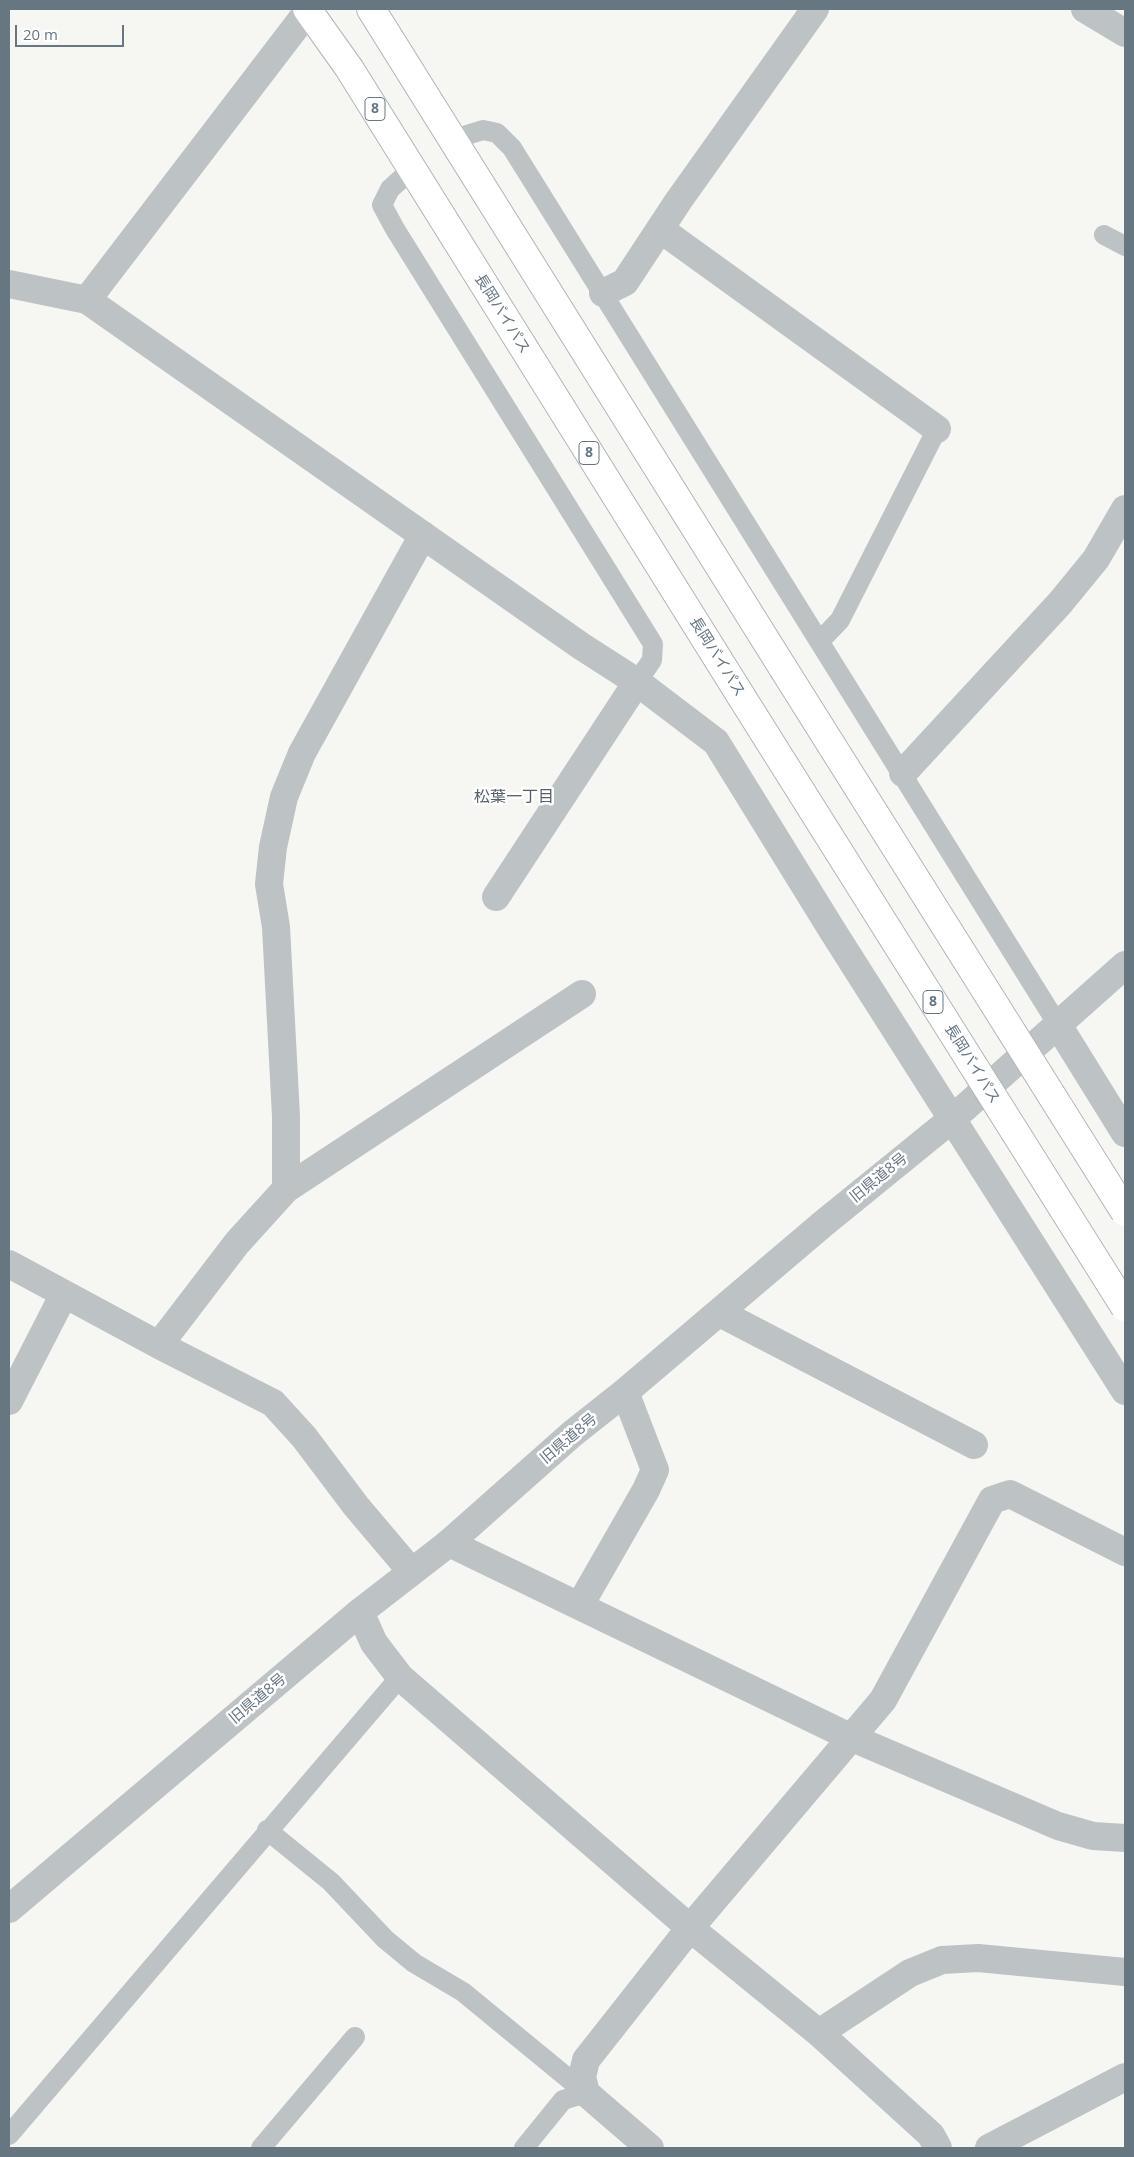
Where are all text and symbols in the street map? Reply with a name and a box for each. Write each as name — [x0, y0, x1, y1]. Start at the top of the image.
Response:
scale bar — [18, 15, 126, 47]
text: 20 m — [23, 24, 58, 44]
road number: 8 — [365, 98, 385, 120]
street label: 長岡バイパス — [471, 271, 533, 357]
road number: 8 — [579, 442, 599, 464]
street label: 長岡バイパス — [686, 614, 748, 700]
district label: 松葉一丁目 — [474, 787, 554, 807]
road number: 8 — [923, 990, 943, 1014]
street label: 長岡バイパス — [941, 1021, 1003, 1107]
street label: 旧県道8号 — [847, 1149, 911, 1207]
street label: 旧県道8号 — [537, 1410, 601, 1468]
street label: 旧県道8号 — [226, 1670, 290, 1728]

